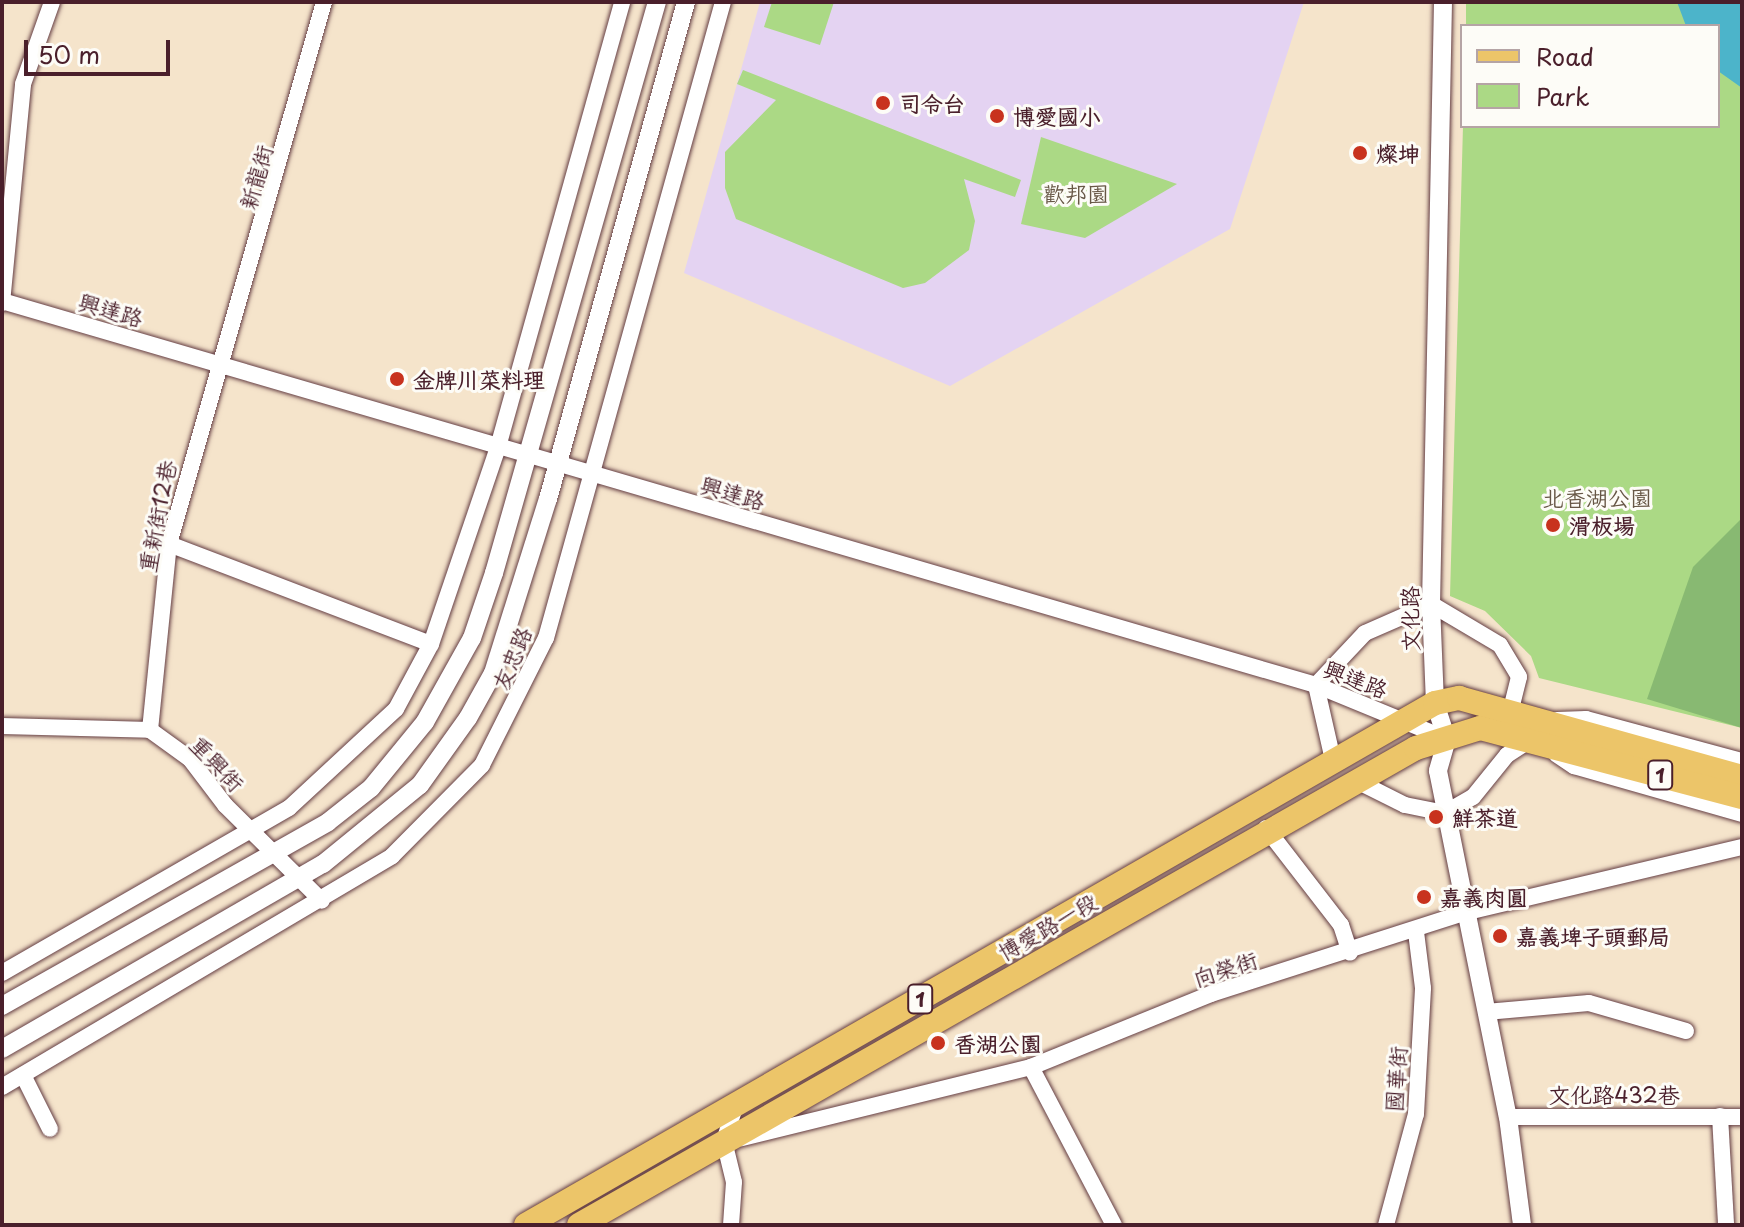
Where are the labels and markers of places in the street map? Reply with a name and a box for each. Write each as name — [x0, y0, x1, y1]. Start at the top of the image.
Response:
place label: 司令台 — [899, 90, 965, 116]
marker: 司令台 — [874, 94, 892, 112]
place label: 博愛國小 — [1013, 103, 1101, 129]
marker: 博愛國小 — [988, 107, 1006, 125]
place label: 燦坤 — [1376, 140, 1420, 166]
marker: 燦坤 — [1351, 144, 1369, 162]
place label: 金牌川菜料理 — [413, 366, 545, 392]
marker: 金牌川菜料理 — [388, 370, 406, 388]
place label: 滑板場 — [1569, 512, 1635, 538]
marker: 滑板場 — [1544, 516, 1562, 534]
place label: 鮮茶道 — [1452, 804, 1518, 830]
marker: 鮮茶道 — [1427, 808, 1445, 826]
place label: 嘉義肉圓 — [1440, 884, 1528, 910]
marker: 嘉義肉圓 — [1415, 888, 1433, 906]
place label: 嘉義埤子頭郵局 — [1516, 923, 1670, 949]
marker: 嘉義埤子頭郵局 — [1491, 927, 1509, 945]
place label: 香湖公園 — [954, 1030, 1042, 1056]
marker: 香湖公園 — [929, 1034, 947, 1052]

